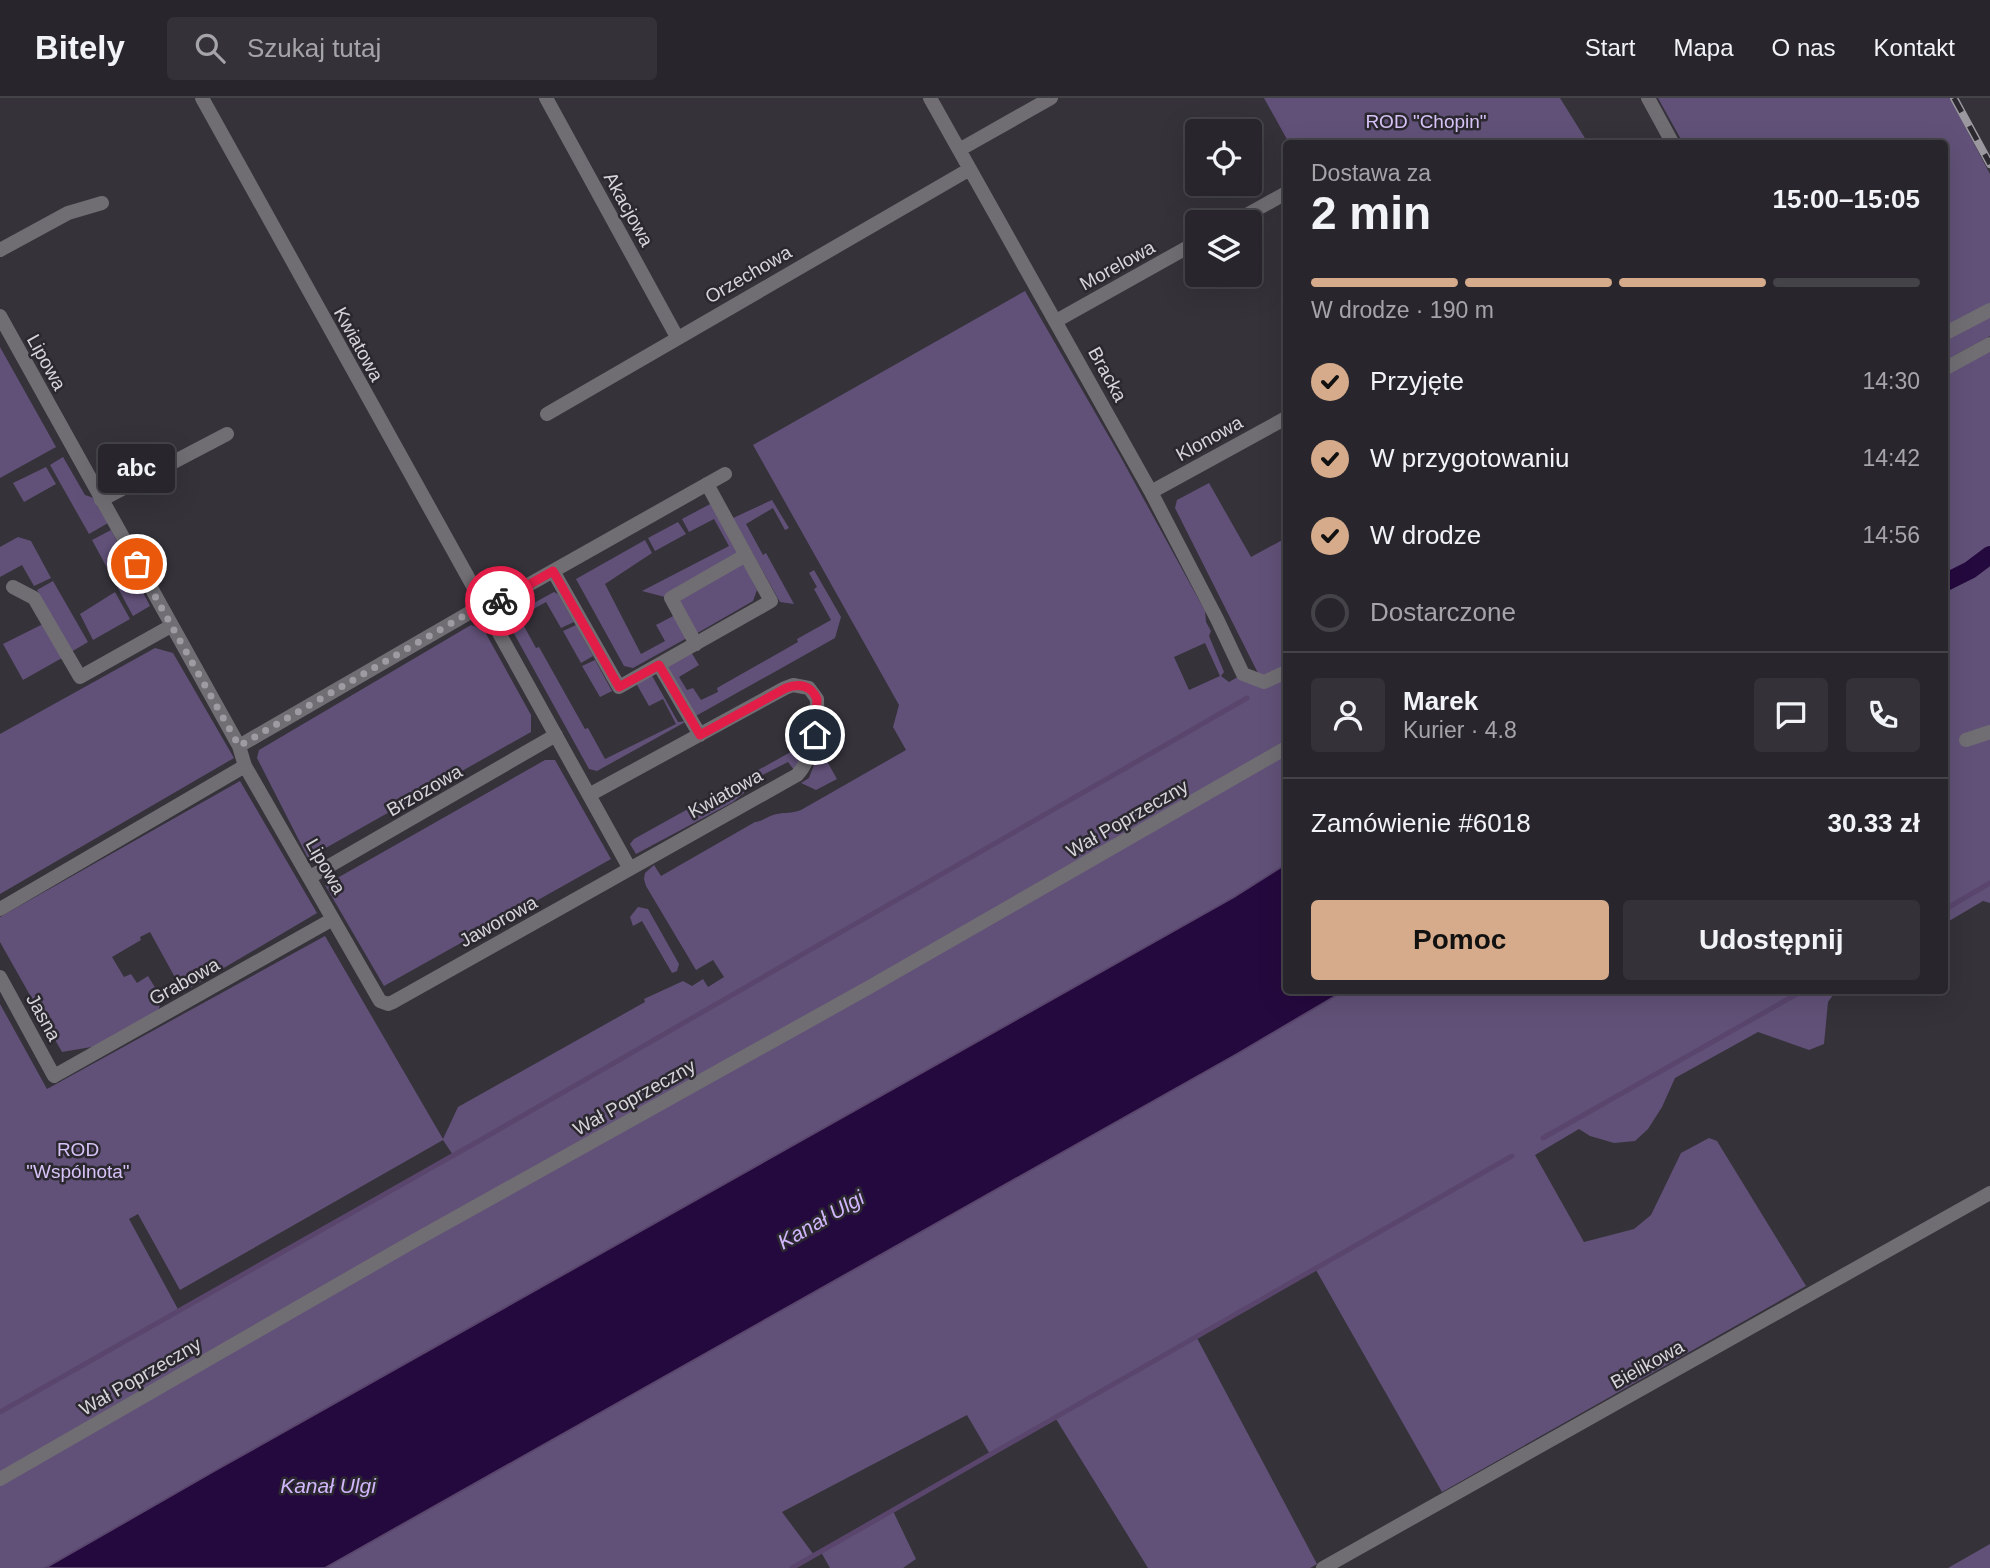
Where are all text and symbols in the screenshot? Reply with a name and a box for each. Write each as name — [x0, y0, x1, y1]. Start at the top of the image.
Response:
search box — [167, 17, 657, 80]
text: Bitely — [35, 29, 125, 66]
icon: search — [191, 29, 229, 67]
text: Szukaj tutaj — [247, 33, 381, 63]
text: Start — [1585, 34, 1636, 61]
text: Mapa — [1674, 34, 1734, 61]
text: O nas — [1772, 34, 1836, 61]
text: Kontakt — [1874, 34, 1955, 61]
park label: ROD "Chopin" — [1365, 111, 1487, 132]
map controls — [1185, 119, 1262, 287]
button: locate — [1185, 119, 1262, 196]
text: Dostawa za — [1311, 160, 1431, 186]
street label: Akacjowa — [600, 169, 658, 250]
text: 15:00–15:05 — [1773, 184, 1920, 214]
text: 2 min — [1311, 187, 1431, 239]
button: layers — [1185, 210, 1262, 287]
street label: Morelowa — [1076, 236, 1159, 295]
street label: Orzechowa — [701, 241, 795, 308]
text: W drodze · 190 m — [1311, 297, 1494, 323]
street label: Kwiatowa — [330, 304, 388, 385]
street label: Lipowa — [23, 331, 71, 394]
street label: Bracka — [1084, 343, 1131, 406]
icon: check — [1311, 363, 1349, 401]
text: Przyjęte — [1370, 366, 1464, 396]
text: 14:30 — [1862, 368, 1920, 394]
street label: Klonowa — [1172, 411, 1247, 465]
icon: check — [1311, 440, 1349, 478]
text: W przygotowaniu — [1370, 443, 1569, 473]
callout: abc — [99, 445, 176, 494]
text: 14:42 — [1862, 445, 1920, 471]
text: abc — [117, 455, 156, 481]
icon: check — [1311, 517, 1349, 555]
text: W drodze — [1370, 520, 1481, 550]
text: 14:56 — [1862, 522, 1920, 548]
pin — [107, 534, 167, 594]
icon: bag — [118, 545, 156, 583]
courier — [465, 566, 535, 636]
icon: bike — [481, 582, 519, 620]
text: Dostarczone — [1370, 597, 1516, 627]
button: person — [1311, 678, 1385, 752]
button: chat — [1754, 678, 1828, 752]
button: phone — [1846, 678, 1920, 752]
text: Marek — [1403, 686, 1478, 716]
pin — [785, 705, 845, 765]
icon: home — [796, 716, 834, 754]
text: Kurier · 4.8 — [1403, 717, 1517, 743]
street label: Brzozowa — [383, 760, 466, 820]
street label: Kwiatowa — [685, 764, 766, 822]
street label: Wał Poprzeczny — [1063, 775, 1192, 862]
text: Zamówienie #6018 — [1311, 808, 1531, 838]
text: 30.33 zł — [1827, 808, 1920, 838]
street label: Lipowa — [301, 835, 350, 898]
street label: Jaworowa — [456, 891, 541, 951]
button: Pomoc — [1311, 900, 1609, 980]
button: Udostępnij — [1623, 900, 1920, 980]
street label: Grabowa — [145, 953, 223, 1009]
street label: Jasna — [22, 990, 65, 1045]
street label: Wał Poprzeczny — [569, 1055, 699, 1140]
park label: ROD "Wspólnota" — [26, 1139, 130, 1182]
water label: Kanał Ulgi — [774, 1185, 869, 1253]
street label: Wał Poprzeczny — [76, 1333, 205, 1420]
street label: Bielikowa — [1607, 1336, 1688, 1393]
water label: Kanał Ulgi — [280, 1474, 377, 1497]

